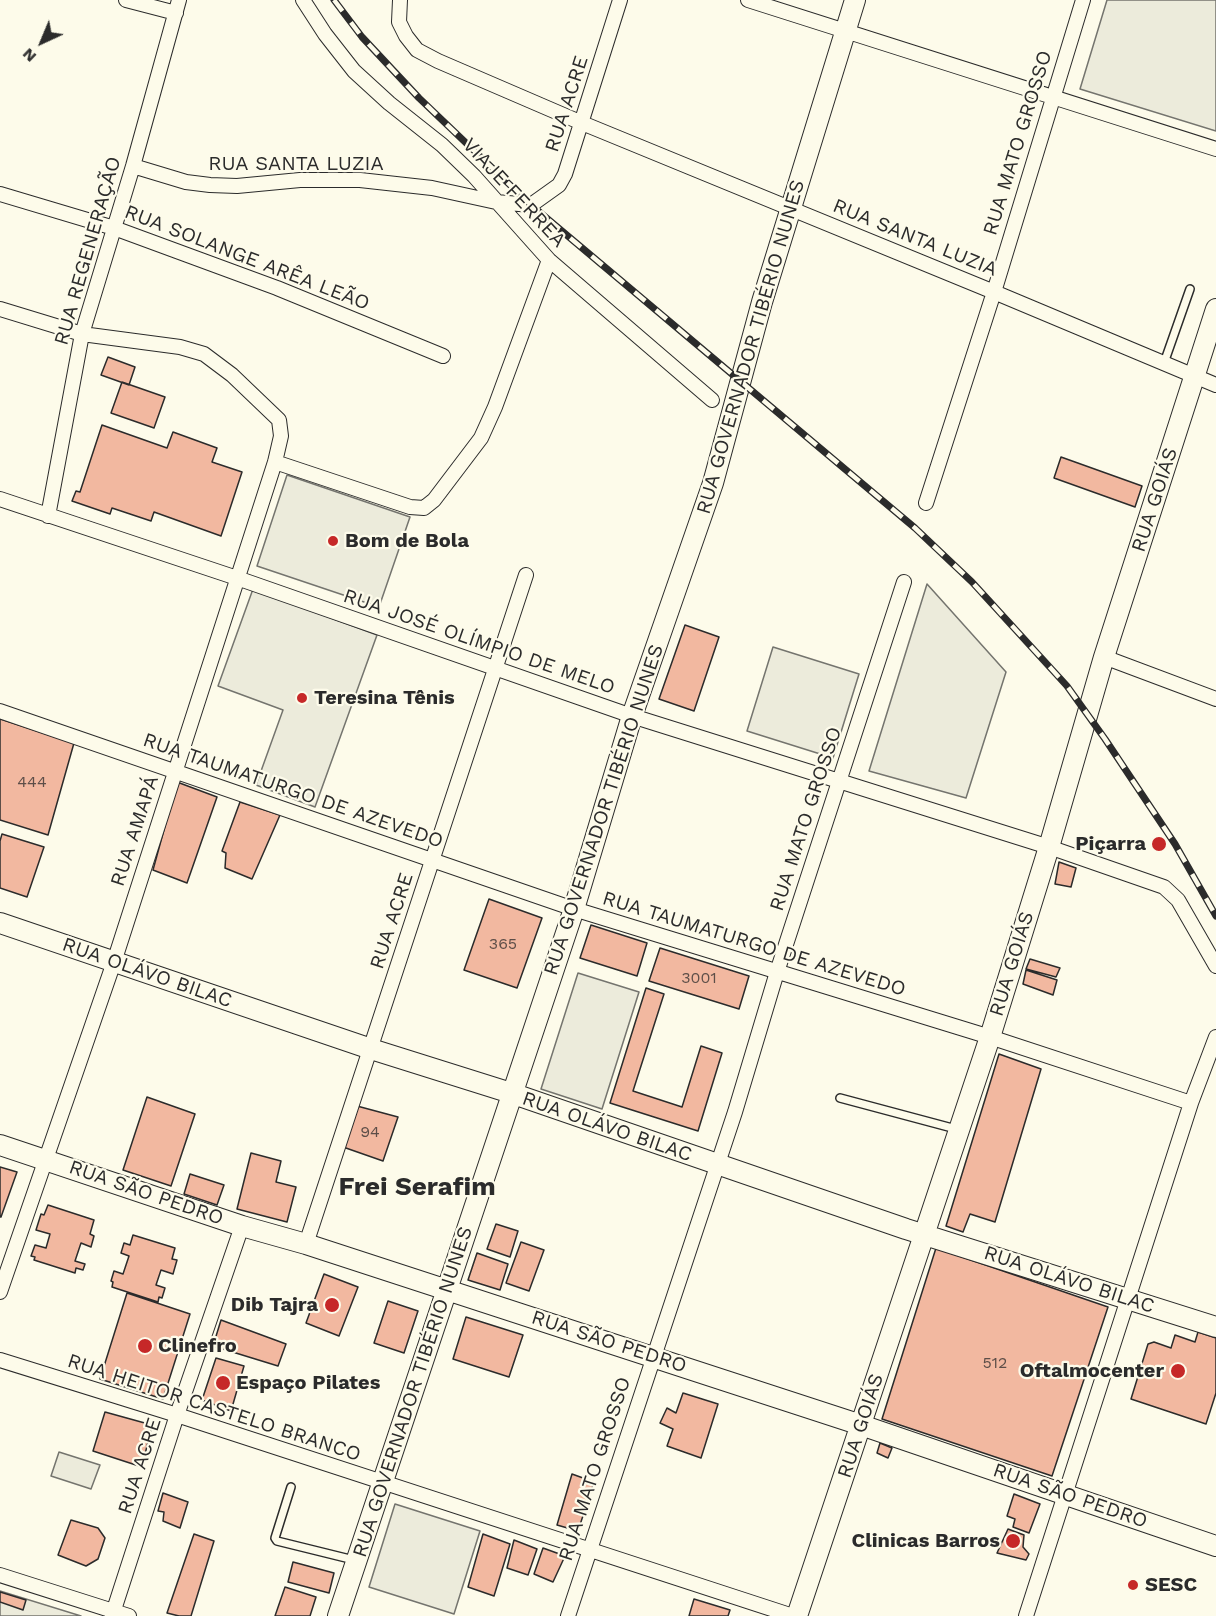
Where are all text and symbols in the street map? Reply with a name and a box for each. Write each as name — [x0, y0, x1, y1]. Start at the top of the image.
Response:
north arrow — [12, 12, 72, 72]
text: N — [18, 44, 40, 66]
street label: RUA MATO GROSSO — [978, 48, 1058, 238]
street label: RUA ACRE — [540, 53, 594, 155]
street label: VIAJE FERREA — [457, 133, 571, 253]
street label: RUA SANTA LUZIA — [208, 152, 384, 176]
street label: RUA REGENERAÇÃO — [50, 154, 126, 348]
street label: RUA GOVERNADOR TIBÉRIO NUNES — [692, 177, 810, 517]
street label: RUA SANTA LUZIA — [829, 194, 1001, 282]
street label: RUA SOLANGE ARÊA LEÃO — [121, 200, 373, 316]
street label: RUA GOIÁS — [1127, 445, 1183, 555]
place label: Bom de Bola — [345, 529, 469, 553]
marker: Bom de Bola — [326, 534, 340, 548]
street label: RUA JOSÉ OLÍMPIO DE MELO — [340, 584, 618, 700]
street label: RUA GOVERNADOR TIBÉRIO NUNES — [539, 642, 669, 978]
place label: Teresina Tênis — [314, 686, 455, 710]
marker: Teresina Tênis — [295, 691, 309, 705]
street label: RUA MATO GROSSO — [765, 724, 847, 914]
street label: RUA TAUMATURGO DE AZEVEDO — [140, 728, 446, 854]
house number: 444 — [17, 772, 47, 792]
street label: RUA AMAPÁ — [106, 773, 164, 889]
place label: Piçarra — [1075, 832, 1146, 856]
marker: Piçarra — [1150, 835, 1168, 853]
street label: RUA ACRE — [365, 870, 419, 972]
street label: RUA TAUMATURGO DE AZEVEDO — [599, 886, 909, 1002]
street label: RUA GOIÁS — [985, 909, 1039, 1019]
street label: RUA OLÁVO BILAC — [59, 933, 235, 1013]
house number: 365 — [489, 934, 517, 954]
house number: 3001 — [681, 968, 717, 988]
street label: RUA OLÁVO BILAC — [519, 1087, 695, 1167]
house number: 94 — [360, 1122, 380, 1142]
street label: RUA SÃO PEDRO — [66, 1155, 226, 1231]
district label: Frei Serafim — [338, 1171, 496, 1203]
street label: RUA GOVERNADOR TIBÉRIO NUNES — [348, 1224, 478, 1560]
street label: RUA OLÁVO BILAC — [981, 1241, 1157, 1319]
place label: Dib Tajra — [231, 1293, 318, 1317]
marker: Dib Tajra — [323, 1296, 341, 1314]
street label: RUA SÃO PEDRO — [528, 1306, 690, 1378]
place label: Clinefro — [158, 1334, 237, 1358]
marker: Clinefro — [136, 1337, 154, 1355]
street label: RUA HEITOR CASTELO BRANCO — [64, 1349, 364, 1467]
house number: 512 — [983, 1353, 1007, 1373]
place label: Oftalmocenter — [1020, 1359, 1164, 1383]
marker: Oftalmocenter — [1169, 1362, 1187, 1380]
place label: Espaço Pilates — [236, 1371, 380, 1395]
street label: RUA GOIÁS — [833, 1371, 889, 1481]
marker: Espaço Pilates — [214, 1374, 232, 1392]
street label: RUA MATO GROSSO — [554, 1374, 636, 1564]
street label: RUA ACRE — [113, 1415, 167, 1517]
street label: RUA SÃO PEDRO — [990, 1458, 1150, 1534]
place label: Clinicas Barros — [852, 1529, 1000, 1553]
marker: Clinicas Barros — [1004, 1532, 1022, 1550]
place label: SESC — [1145, 1573, 1197, 1597]
marker: SESC — [1126, 1578, 1140, 1592]

